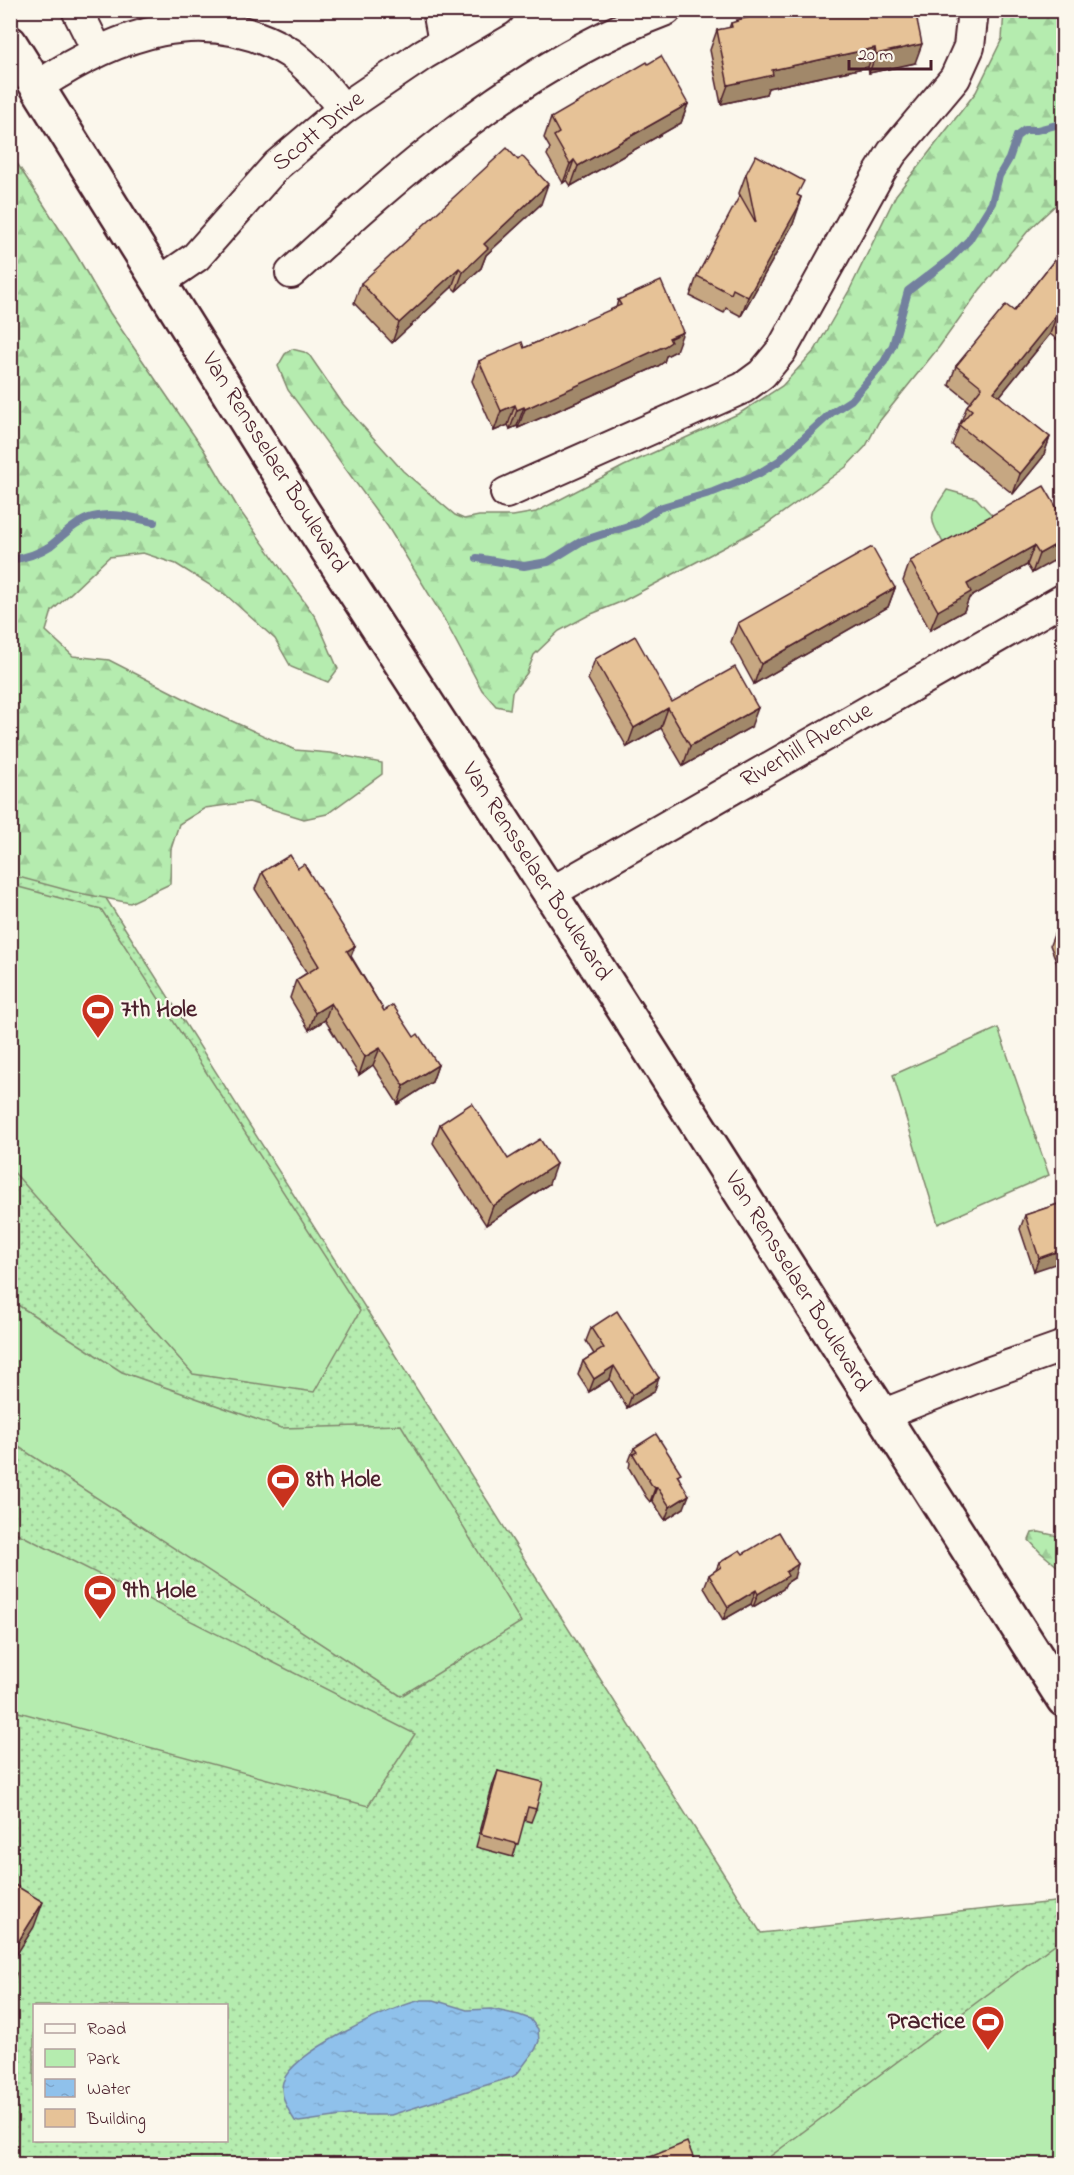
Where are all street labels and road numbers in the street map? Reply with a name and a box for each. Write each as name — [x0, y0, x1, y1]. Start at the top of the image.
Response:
street label: Scott Drive — [265, 83, 373, 181]
street label: Van Rensselaer Boulevard — [191, 345, 357, 581]
street label: Riverhill Avenue — [734, 694, 880, 798]
street label: Van Rensselaer Boulevard — [451, 755, 620, 989]
street label: Van Rensselaer Boulevard — [714, 1164, 880, 1400]

